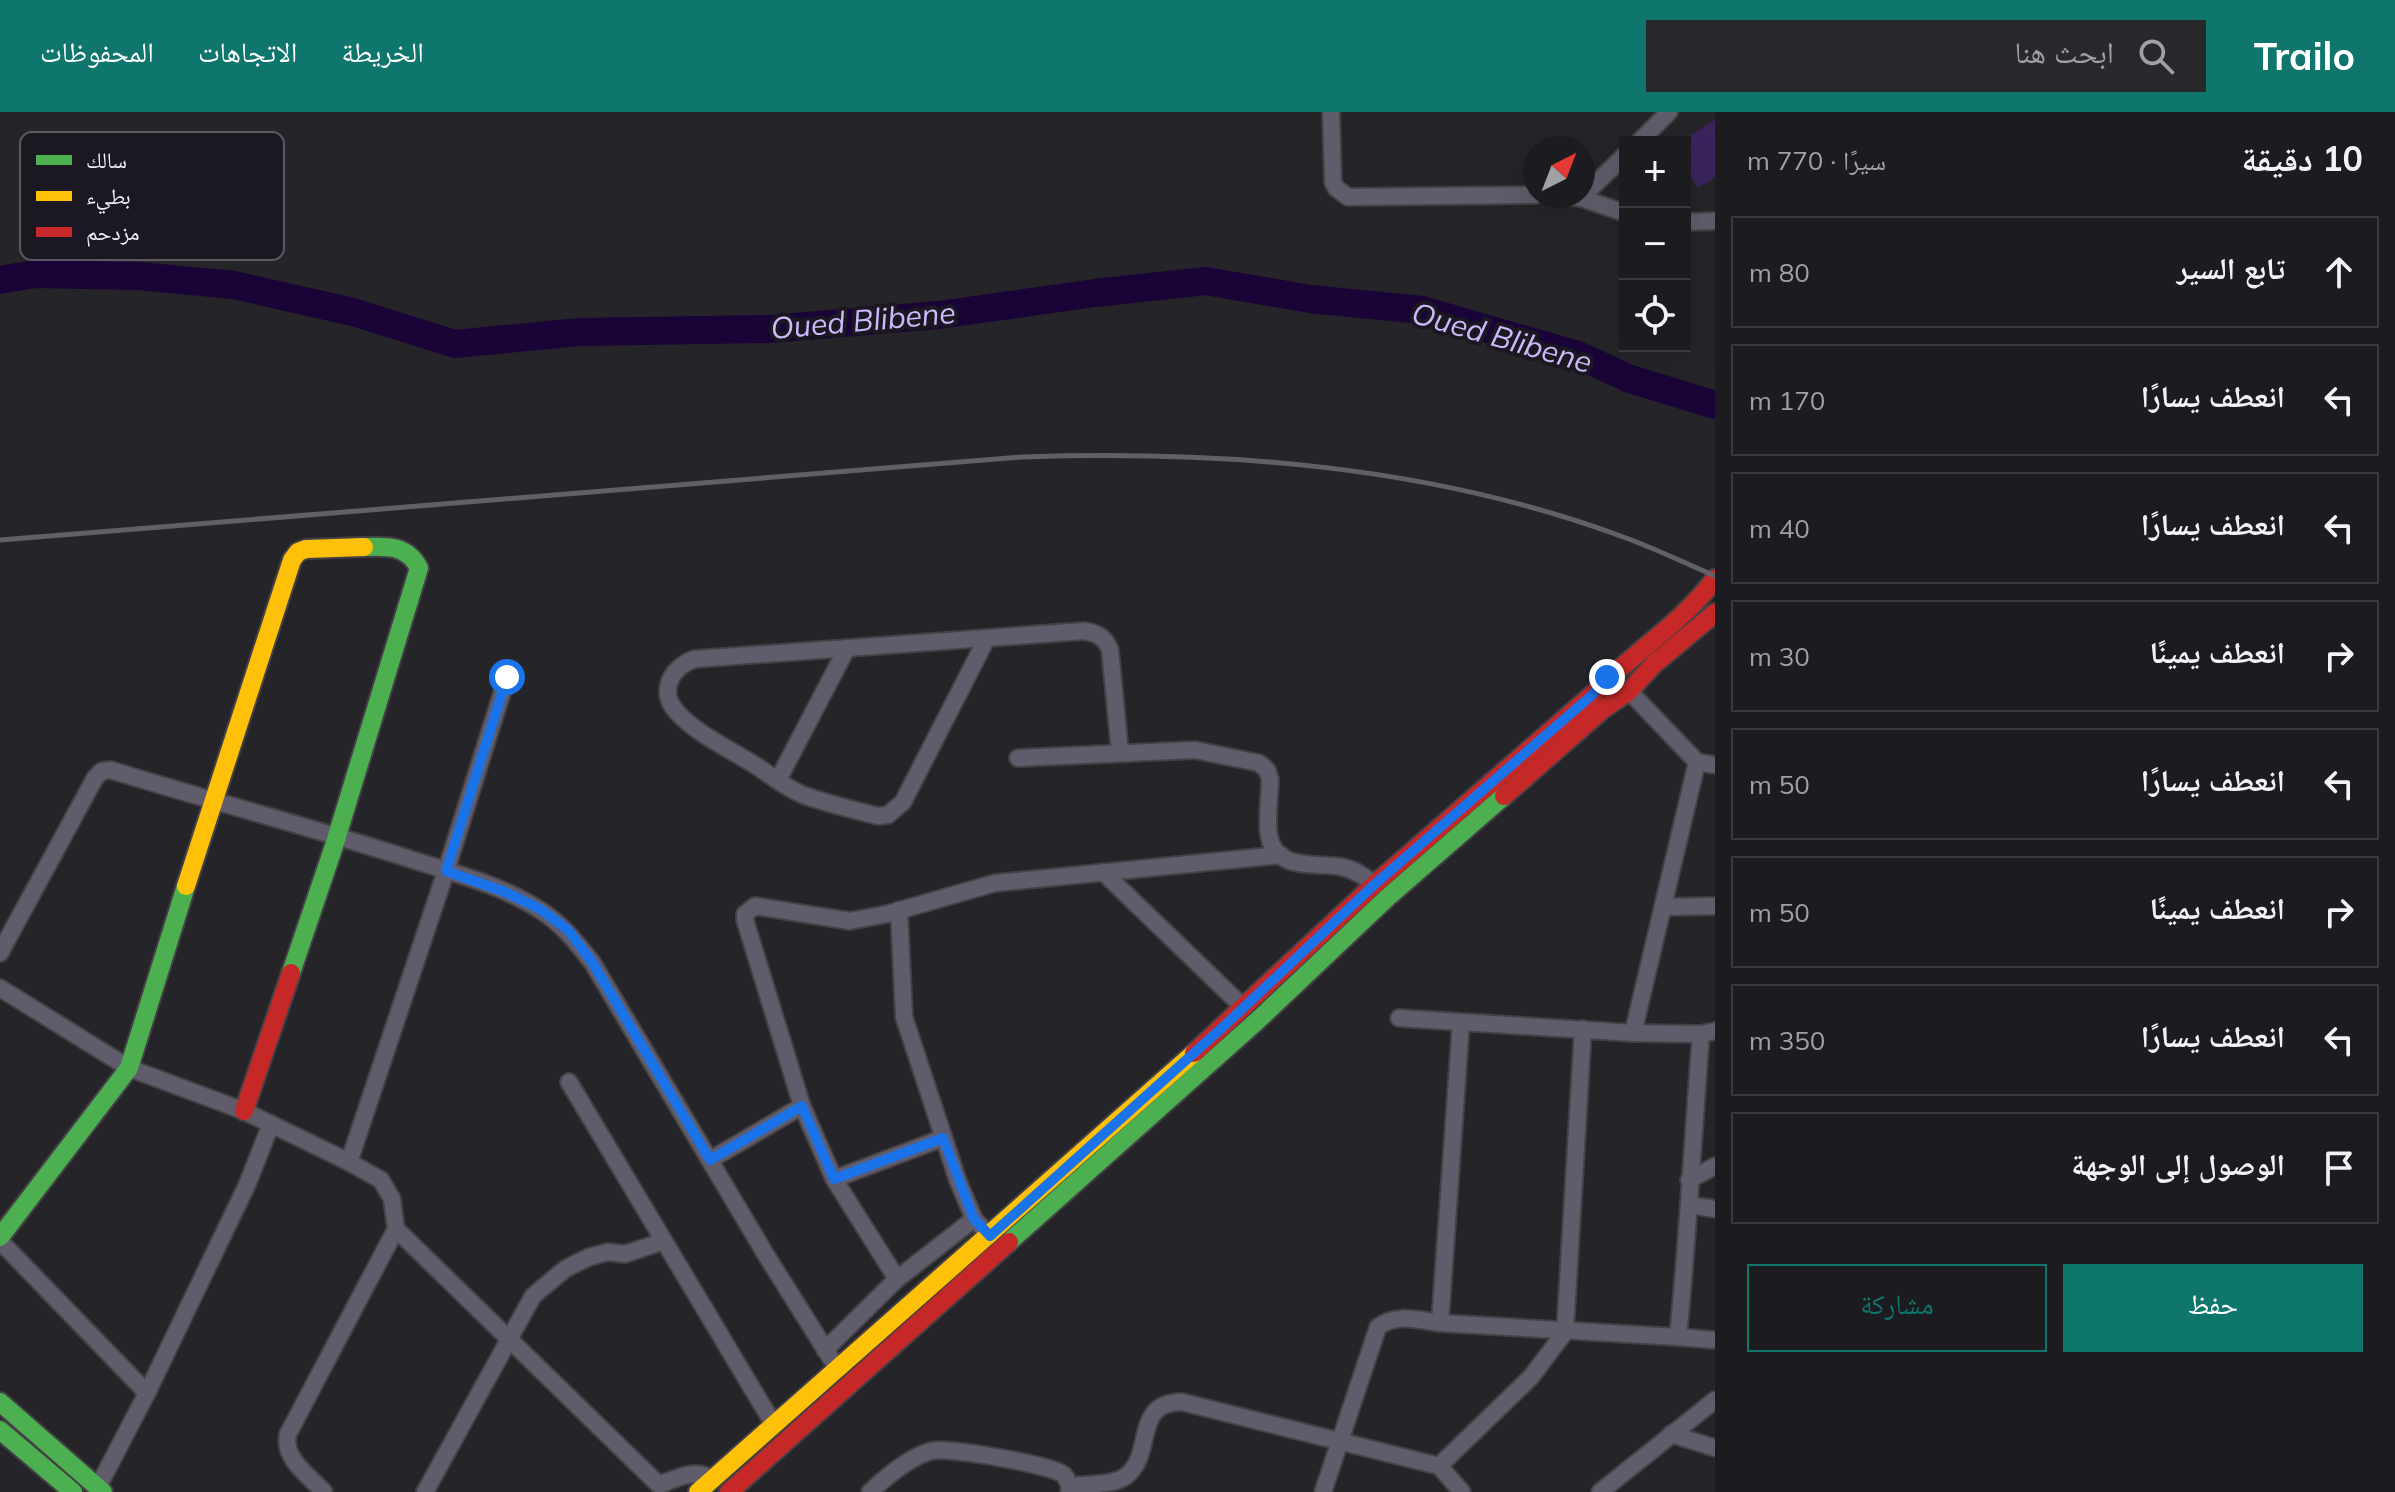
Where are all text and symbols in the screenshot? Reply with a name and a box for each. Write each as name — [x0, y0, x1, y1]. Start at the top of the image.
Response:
search box — [1646, 20, 2206, 92]
text: Trailo — [2254, 32, 2355, 80]
text: ابحث هنا — [2014, 33, 2114, 71]
text: المحفوظات — [40, 34, 154, 69]
text: الاتجاهات — [198, 34, 297, 69]
text: الخريطة — [341, 34, 424, 69]
icon: search — [2134, 34, 2178, 78]
legend — [20, 132, 284, 260]
north arrow — [1523, 136, 1595, 208]
map controls — [1619, 136, 1691, 352]
button: + — [1619, 136, 1691, 208]
text: 10 دقيقة — [2241, 137, 2363, 180]
text: سيرًا · 770 m — [1747, 144, 1886, 177]
text: سالك — [86, 146, 127, 174]
text: بطيء — [86, 182, 131, 214]
button: − — [1619, 208, 1691, 280]
text: مزدحم — [86, 218, 140, 247]
text: تابع السير — [2177, 249, 2285, 287]
icon: ahead — [2317, 250, 2361, 294]
text: 80 m — [1749, 256, 1810, 289]
button: locate — [1619, 280, 1691, 352]
water label: Oued Blibene — [769, 293, 957, 347]
water label: Oued Blibene — [1408, 293, 1596, 381]
text: انعطف يسارًا — [2141, 377, 2285, 415]
icon: left — [2317, 378, 2361, 422]
text: 170 m — [1749, 384, 1825, 417]
text: انعطف يسارًا — [2141, 505, 2285, 543]
icon: left — [2317, 506, 2361, 550]
text: 40 m — [1749, 512, 1810, 545]
text: انعطف يمينًا — [2150, 633, 2285, 671]
icon: right — [2317, 634, 2361, 678]
text: 30 m — [1749, 640, 1810, 673]
route start — [489, 659, 525, 695]
route end — [1589, 659, 1625, 695]
text: انعطف يسارًا — [2141, 761, 2285, 799]
icon: left — [2317, 762, 2361, 806]
text: 50 m — [1749, 768, 1810, 801]
text: انعطف يمينًا — [2150, 889, 2285, 927]
icon: right — [2317, 890, 2361, 934]
text: 50 m — [1749, 896, 1810, 929]
text: انعطف يسارًا — [2141, 1017, 2285, 1055]
icon: left — [2317, 1018, 2361, 1062]
text: 350 m — [1749, 1024, 1825, 1057]
text: الوصول إلى الوجهة — [2071, 1145, 2285, 1183]
icon: arrive — [2317, 1146, 2361, 1190]
button: مشاركة — [1747, 1264, 2047, 1352]
button: حفظ — [2063, 1264, 2363, 1352]

